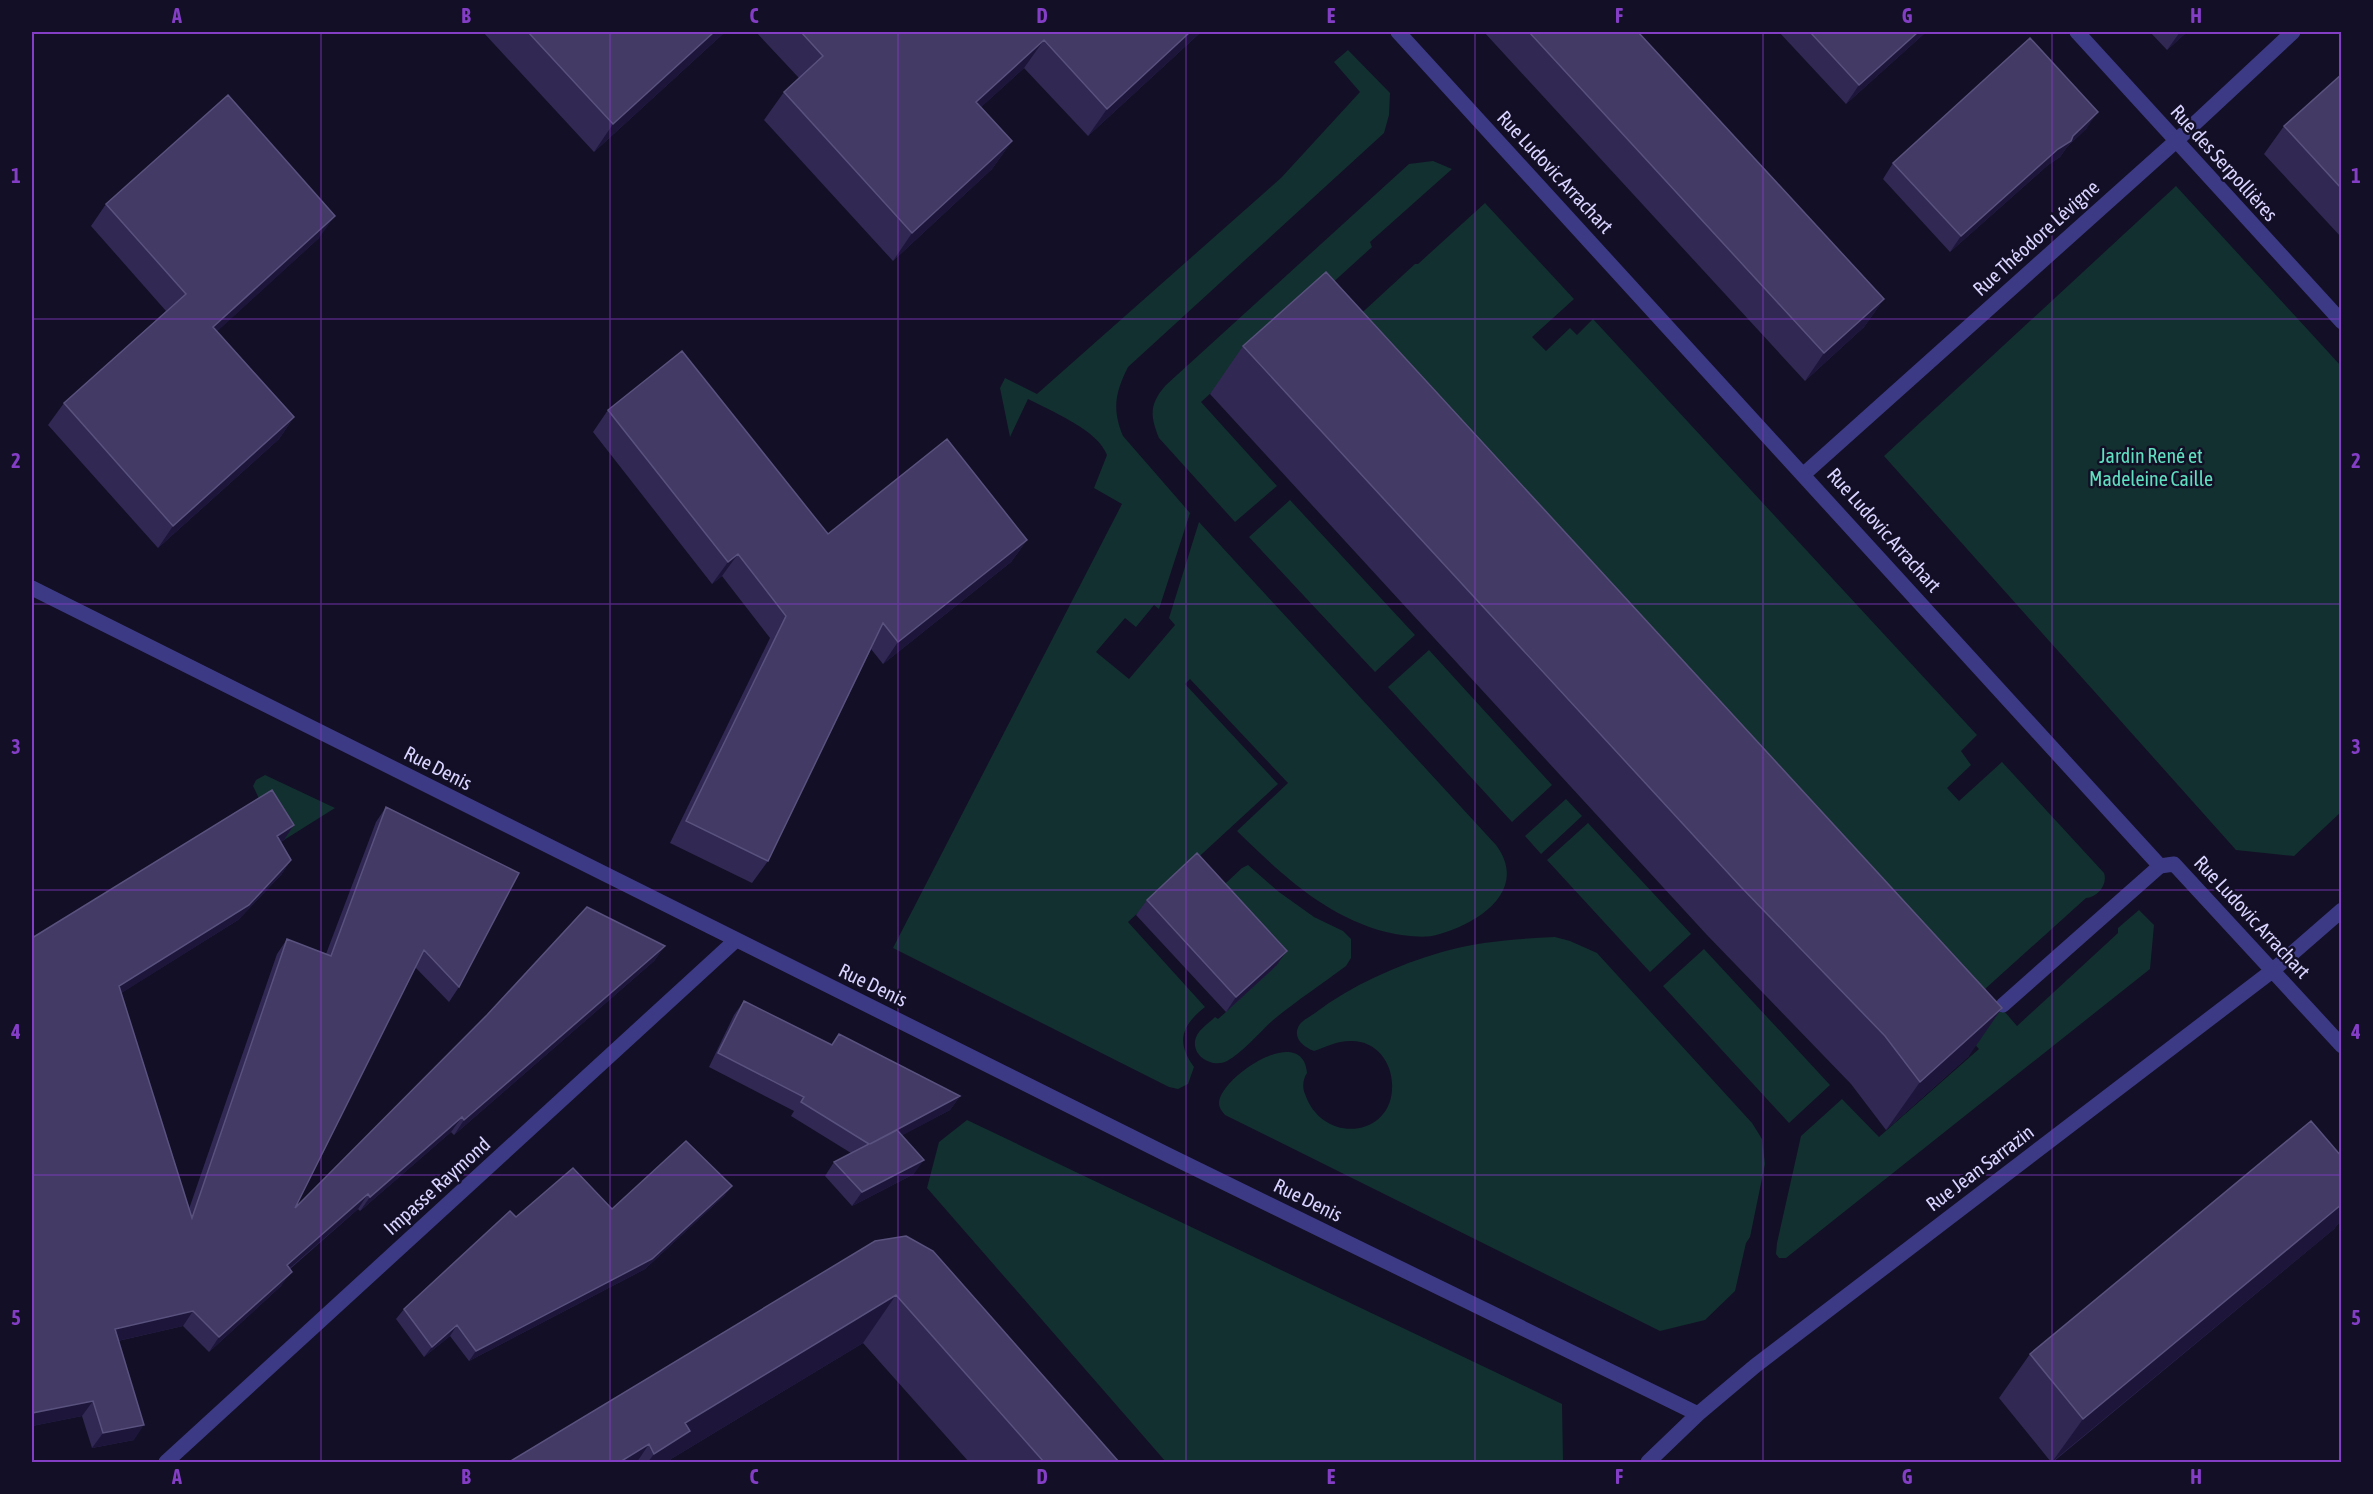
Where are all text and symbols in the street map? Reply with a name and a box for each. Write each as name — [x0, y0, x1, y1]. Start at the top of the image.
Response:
text: A — [171, 4, 182, 27]
text: B — [461, 4, 471, 27]
text: C — [750, 4, 759, 27]
text: D — [1036, 4, 1048, 27]
text: E — [1327, 4, 1336, 27]
text: F — [1615, 4, 1623, 27]
text: G — [1902, 4, 1913, 27]
text: H — [2190, 4, 2202, 27]
street label: Rue des Serpollières — [2166, 100, 2283, 226]
street label: Rue Ludovic Arrachart — [1493, 106, 1618, 238]
text: 1 — [11, 164, 21, 187]
text: 1 — [2351, 164, 2361, 187]
street label: Rue Théodore Lévigne — [1968, 175, 2103, 300]
park label: Jardin René et Madeleine Caille — [2089, 444, 2213, 490]
text: 2 — [11, 449, 21, 472]
text: 2 — [2351, 449, 2361, 472]
street label: Rue Ludovic Arrachart — [1823, 463, 1946, 597]
text: 3 — [11, 735, 21, 758]
text: 3 — [2351, 735, 2361, 758]
street label: Rue Denis — [400, 741, 476, 794]
street label: Rue Ludovic Arrachart — [2190, 851, 2315, 983]
street label: Rue Denis — [835, 958, 911, 1011]
text: 4 — [10, 1020, 21, 1043]
text: 4 — [2350, 1020, 2361, 1043]
street label: Rue Jean Sarrazin — [1921, 1120, 2038, 1215]
street label: Impasse Raymond — [379, 1132, 494, 1239]
street label: Rue Denis — [1270, 1173, 1346, 1226]
text: 5 — [11, 1306, 21, 1329]
text: 5 — [2351, 1306, 2361, 1329]
text: A — [171, 1465, 182, 1488]
text: B — [461, 1465, 471, 1488]
text: C — [750, 1465, 759, 1488]
text: D — [1036, 1465, 1048, 1488]
text: E — [1327, 1465, 1336, 1488]
text: F — [1615, 1465, 1623, 1488]
text: G — [1902, 1465, 1913, 1488]
text: H — [2190, 1465, 2202, 1488]

